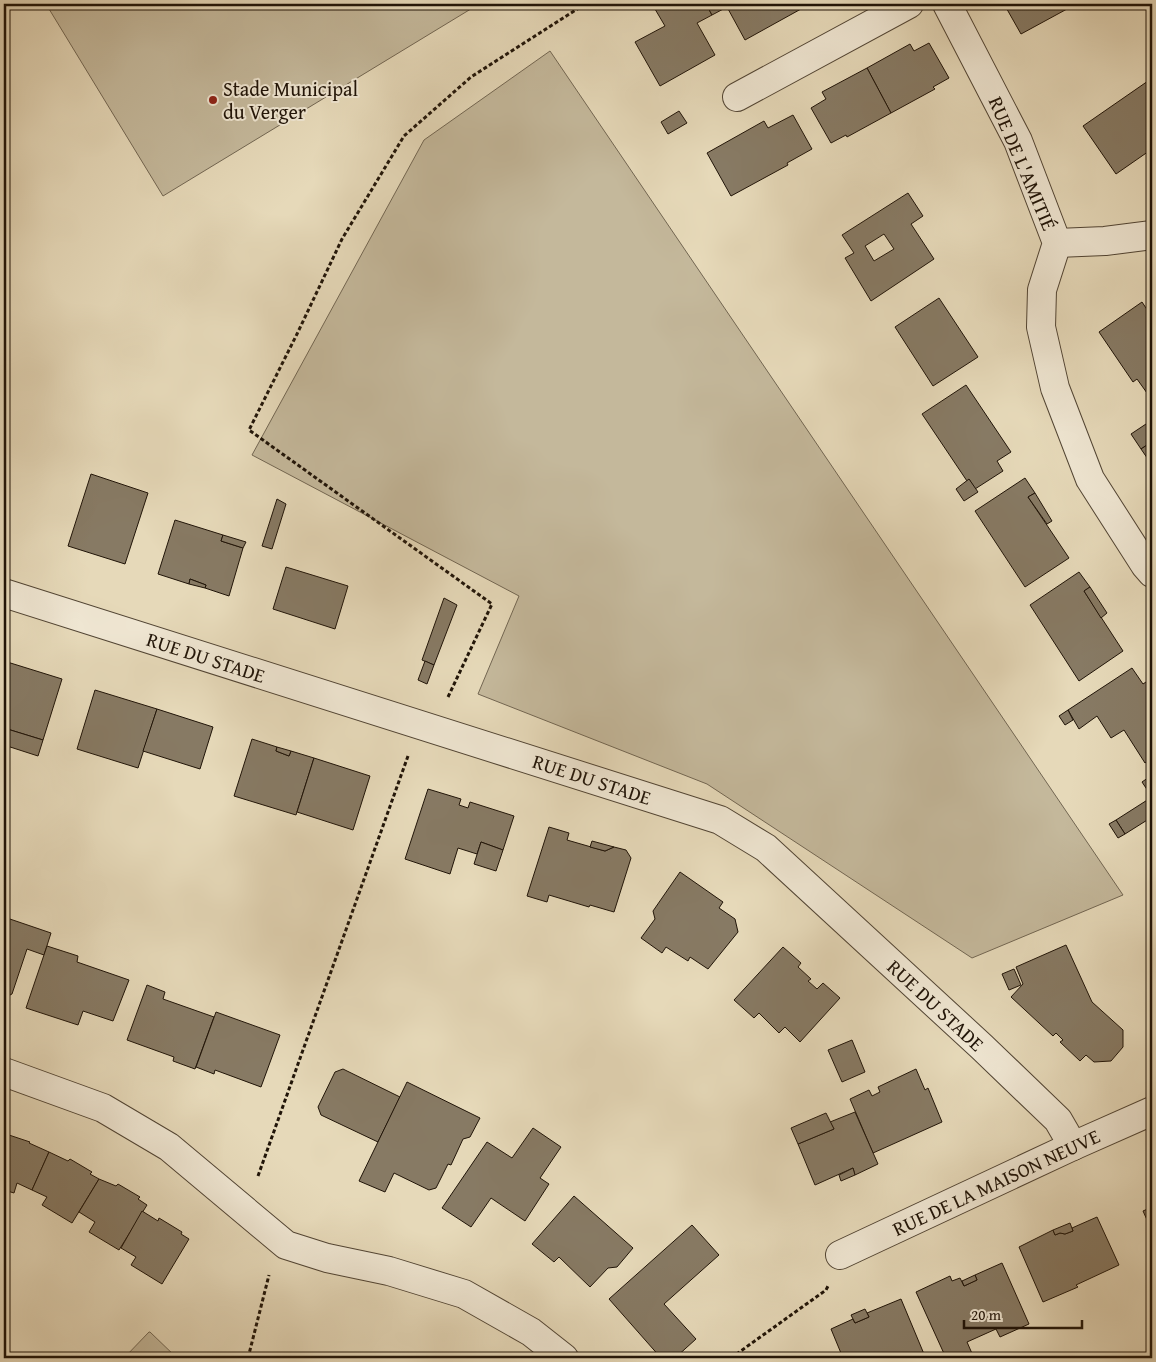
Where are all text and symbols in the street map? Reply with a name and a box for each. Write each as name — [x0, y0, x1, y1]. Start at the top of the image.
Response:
place label: Stade Municipal du Verger — [223, 74, 359, 126]
street label: RUE DE L'AMITIÉ — [982, 92, 1064, 234]
marker: Stade Municipal du Verger — [207, 94, 219, 106]
street label: RUE DU STADE — [143, 624, 269, 690]
street label: RUE DU STADE — [529, 746, 655, 812]
street label: RUE DU STADE — [881, 952, 991, 1058]
street label: RUE DE LA MAISON NEUVE — [888, 1121, 1104, 1243]
scale bar — [964, 1297, 1081, 1329]
text: 20 m — [971, 1304, 1002, 1325]

